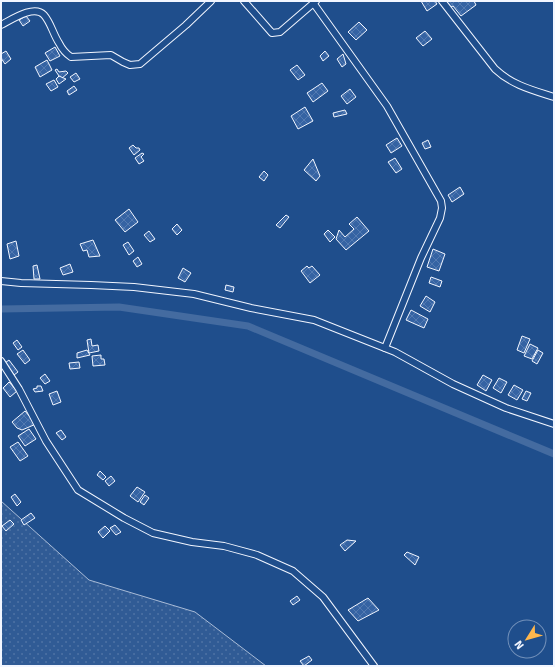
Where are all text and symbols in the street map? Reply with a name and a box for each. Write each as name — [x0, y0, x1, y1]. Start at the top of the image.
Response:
north arrow — [507, 619, 547, 659]
text: N — [512, 638, 527, 652]

